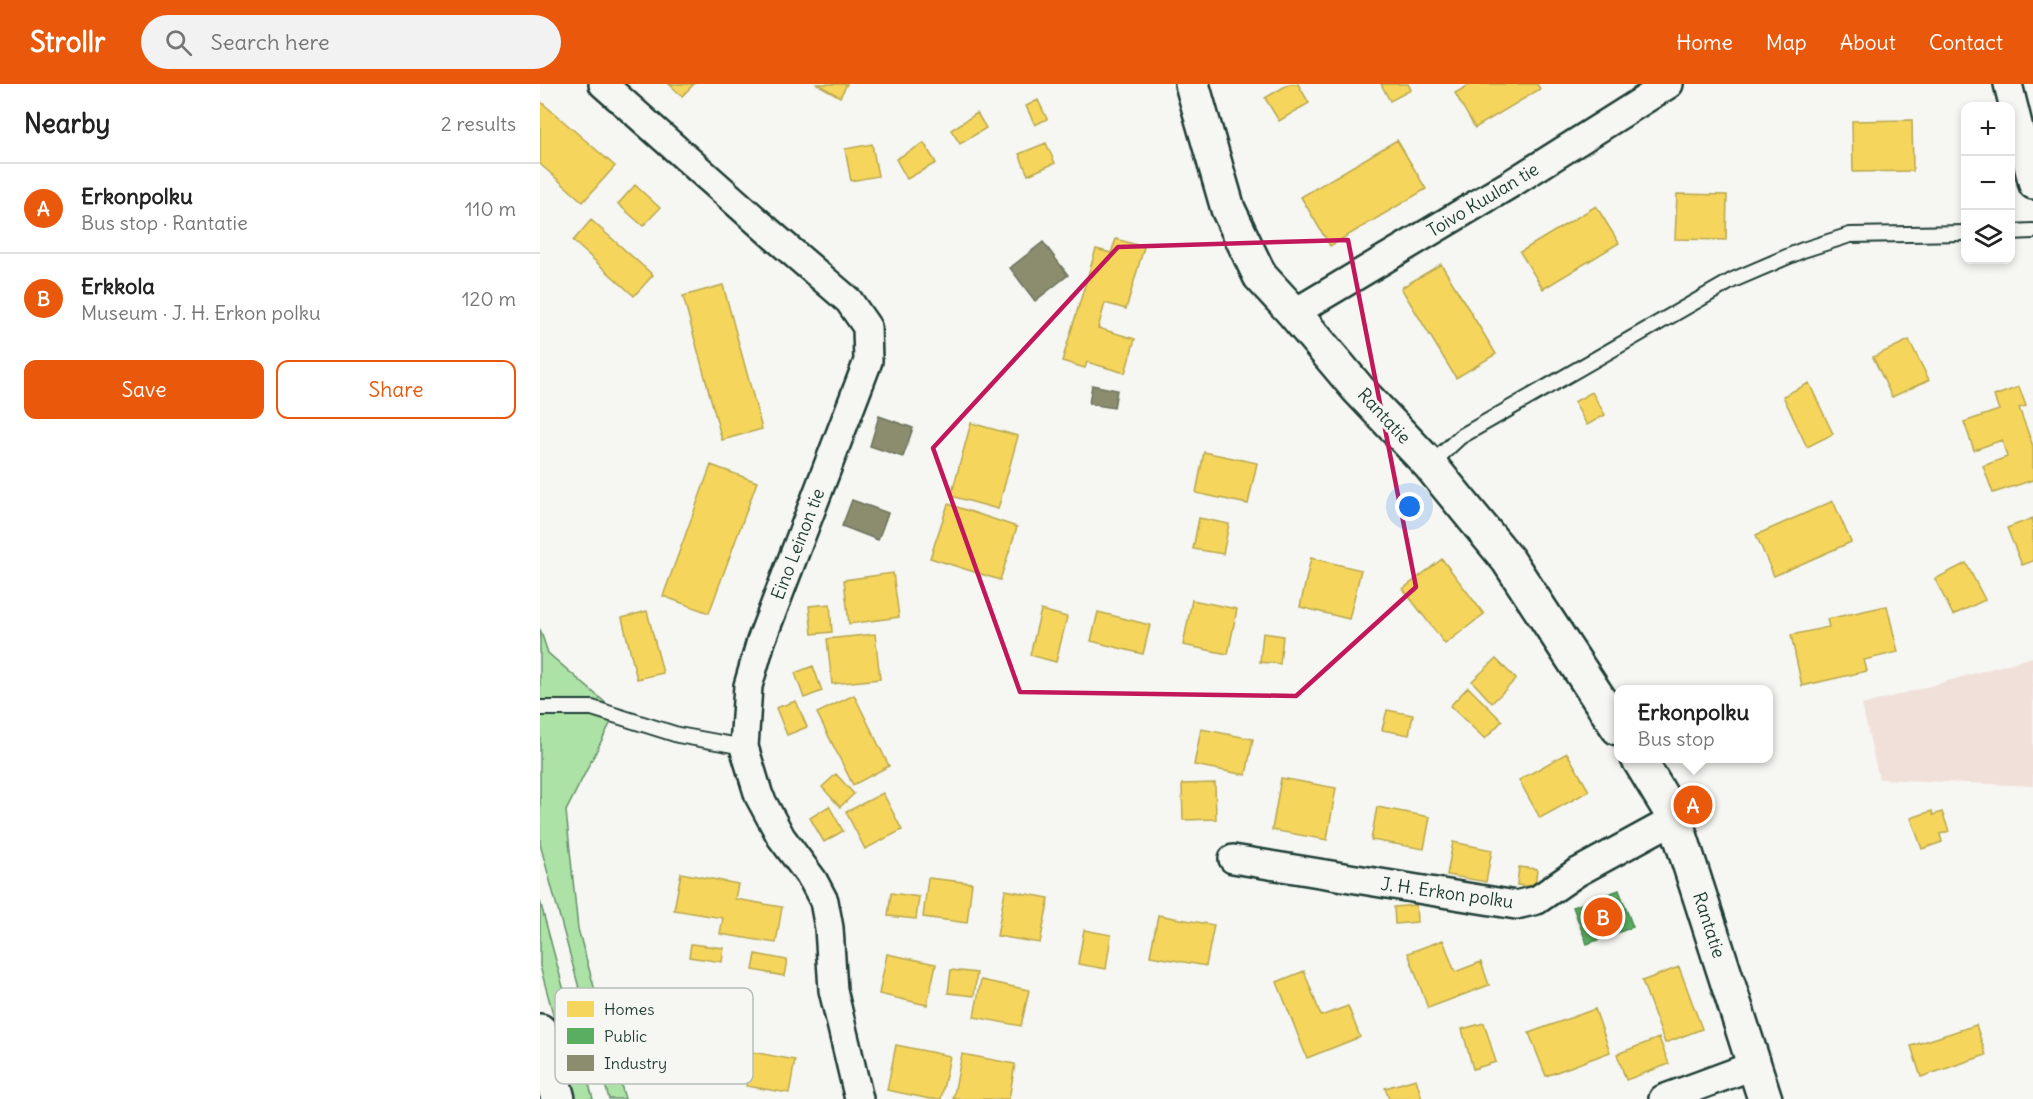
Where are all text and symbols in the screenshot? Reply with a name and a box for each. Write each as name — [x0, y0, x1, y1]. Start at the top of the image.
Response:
search box — [141, 15, 561, 69]
text: Strollr — [30, 24, 105, 60]
icon: search — [162, 26, 195, 59]
text: Search here — [210, 28, 330, 56]
text: Home — [1676, 29, 1733, 56]
text: Map — [1766, 29, 1807, 56]
text: About — [1840, 29, 1896, 56]
text: Contact — [1929, 29, 2003, 56]
map controls — [1961, 102, 2015, 264]
button: + — [1961, 102, 2015, 156]
text: Nearby — [24, 107, 110, 140]
text: 2 results — [441, 111, 516, 136]
button: − — [1961, 156, 2015, 210]
street label: Toivo Kuulan tie — [1423, 157, 1543, 242]
text: Erkonpolku — [81, 182, 193, 210]
text: A — [37, 196, 50, 221]
text: 110 m — [465, 196, 516, 221]
text: Bus stop · Rantatie — [81, 210, 248, 235]
button: layers — [1961, 210, 2015, 264]
text: Erkkola — [81, 272, 155, 300]
text: B — [37, 286, 50, 311]
text: 120 m — [462, 286, 516, 311]
text: Museum · J. H. Erkon polku — [81, 300, 321, 325]
button: Save — [24, 360, 264, 419]
button: Share — [276, 360, 516, 419]
street label: Rantatie — [1353, 383, 1416, 448]
street label: Eino Leinon tie — [766, 485, 829, 603]
your location — [1395, 492, 1424, 521]
popup — [1614, 685, 1773, 763]
text: Erkonpolku — [1638, 698, 1749, 726]
text: Bus stop — [1638, 726, 1715, 751]
pin: A — [1674, 782, 1712, 828]
street label: J. H. Erkon polku — [1379, 872, 1515, 913]
street label: Rantatie — [1688, 889, 1731, 961]
pin: B — [1584, 894, 1622, 940]
legend — [555, 988, 753, 1084]
text: Homes — [604, 999, 654, 1019]
text: Public — [604, 1026, 647, 1046]
text: Industry — [604, 1053, 667, 1073]

